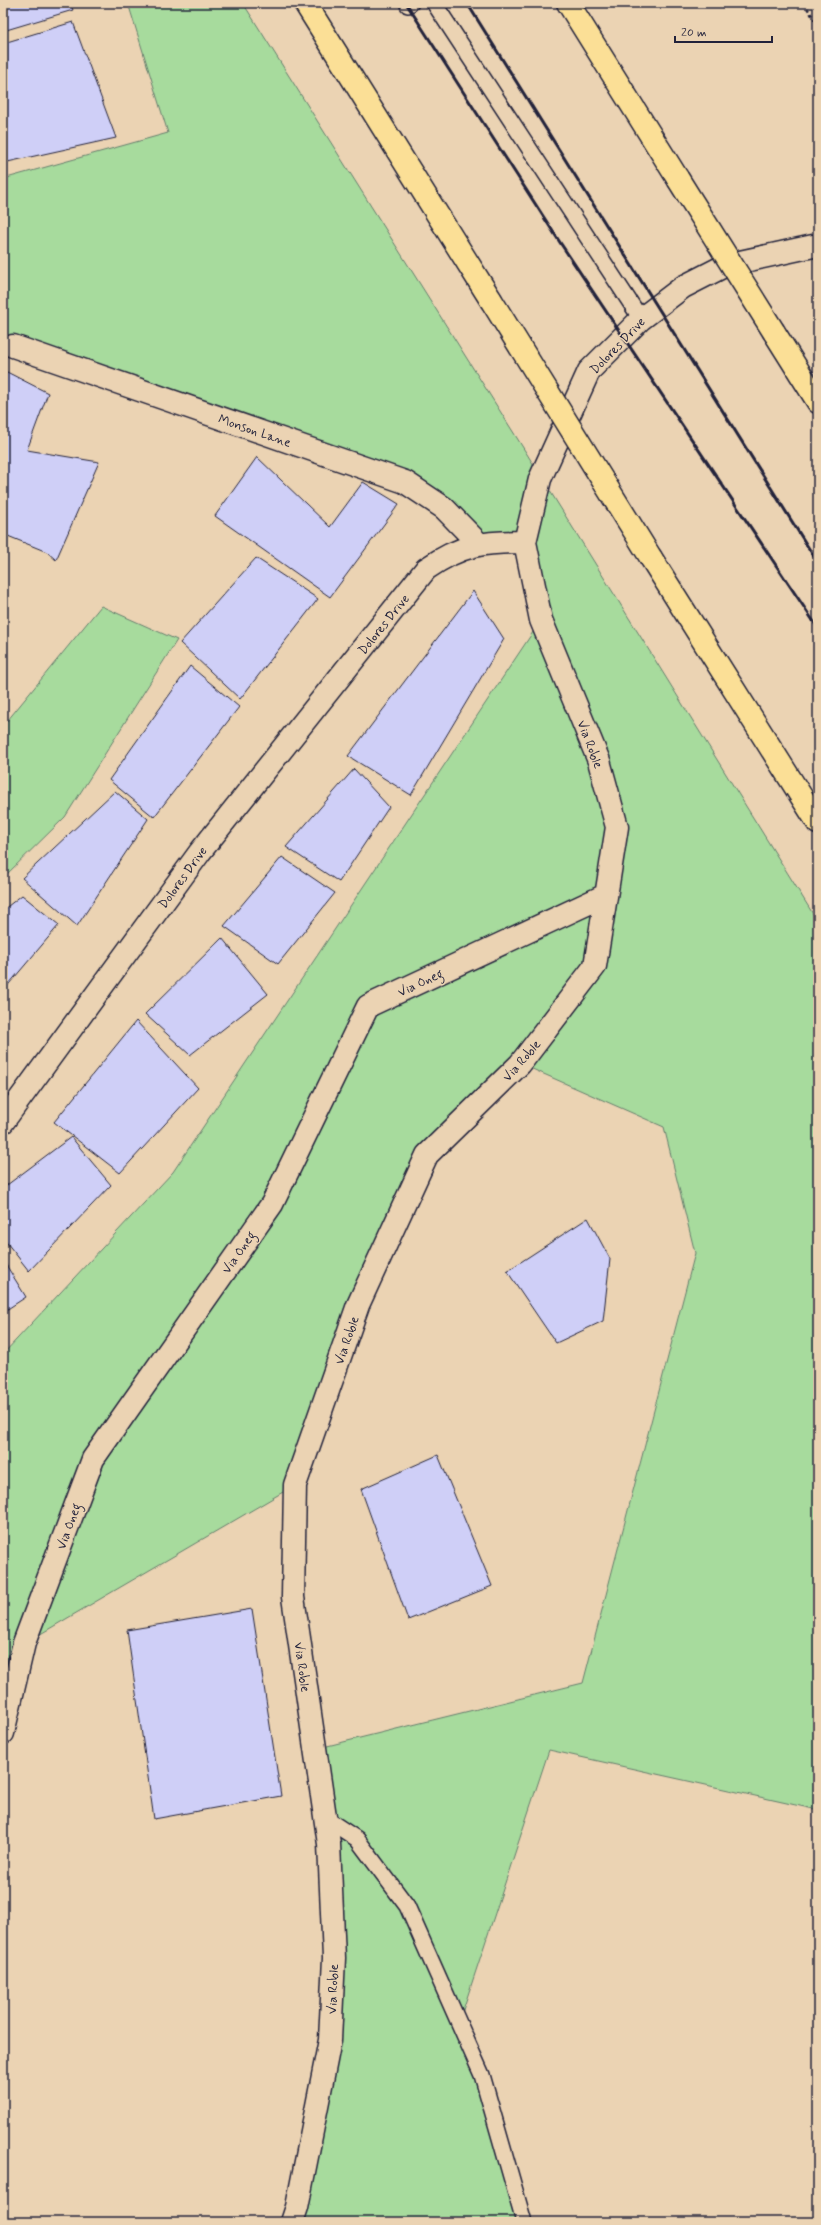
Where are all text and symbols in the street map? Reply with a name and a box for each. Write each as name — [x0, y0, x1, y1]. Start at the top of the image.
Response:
scale bar — [675, 18, 772, 44]
text: 20 m — [681, 25, 707, 41]
street label: Dolores Drive — [587, 314, 650, 378]
street label: Monson Lane — [216, 411, 293, 452]
street label: Dolores Drive — [355, 591, 414, 659]
street label: Via Roble — [573, 718, 607, 771]
street label: Dolores Drive — [155, 843, 212, 912]
street label: Via Oneg — [395, 965, 447, 1003]
street label: Via Roble — [499, 1036, 545, 1086]
street label: Via Oneg — [218, 1228, 262, 1279]
street label: Via Roble — [331, 1314, 364, 1367]
street label: Via Oneg — [53, 1501, 88, 1553]
street label: Via Roble — [290, 1641, 313, 1693]
street label: Via Roble — [324, 1964, 343, 2014]

